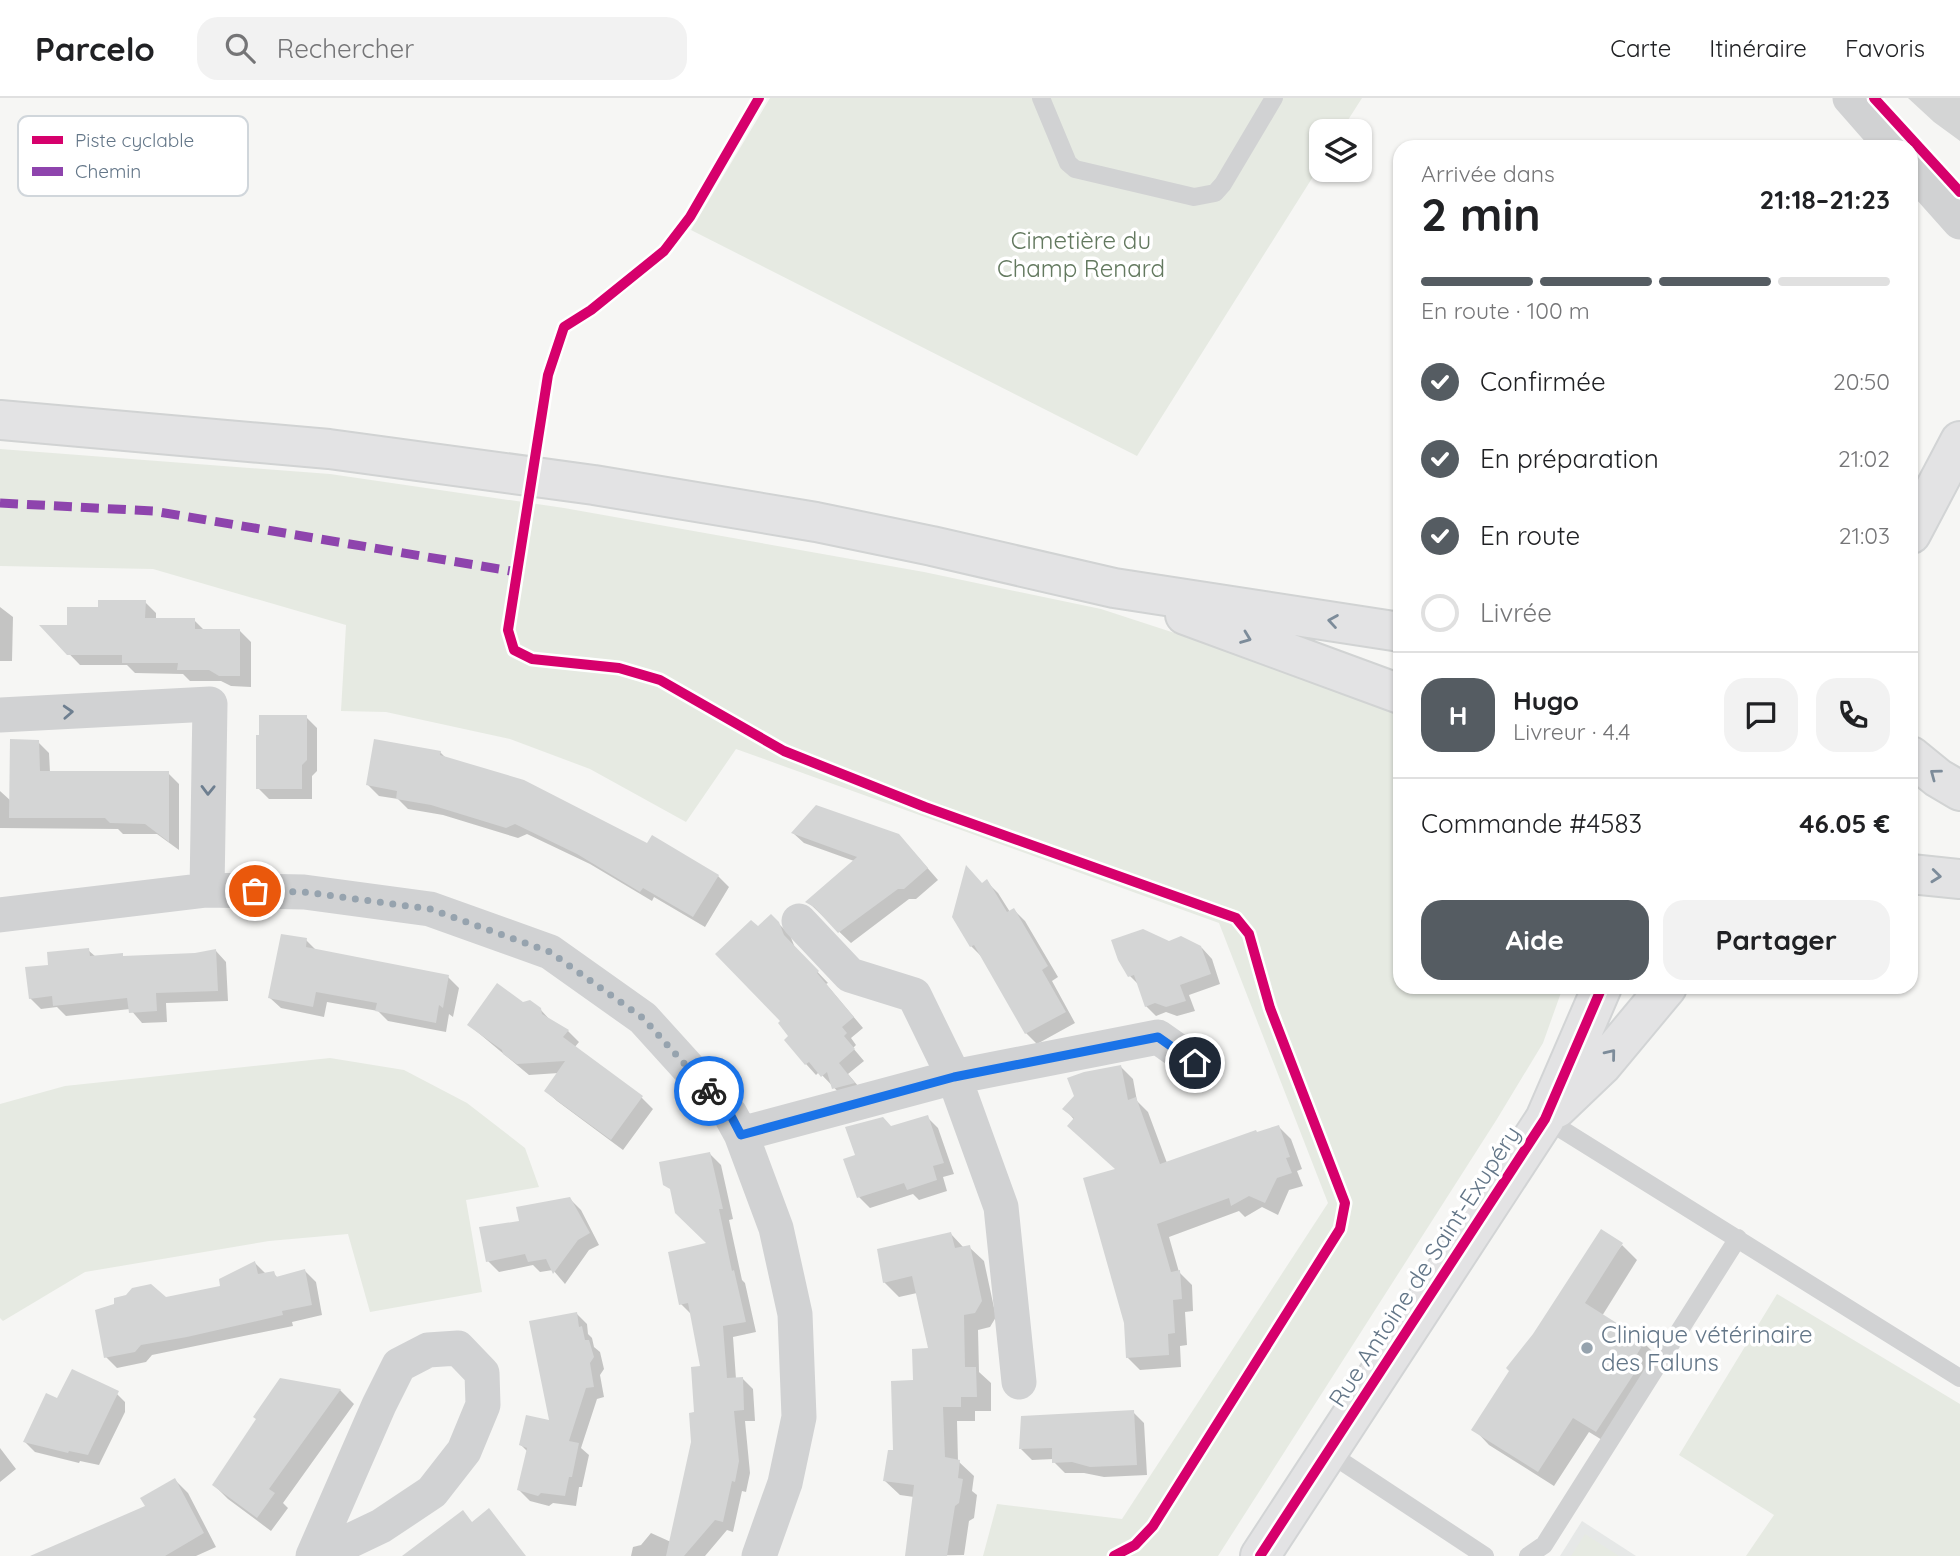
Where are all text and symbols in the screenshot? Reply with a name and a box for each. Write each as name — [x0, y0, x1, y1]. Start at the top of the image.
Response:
search box — [197, 17, 687, 80]
text: Parcelo — [35, 28, 155, 69]
icon: search — [221, 29, 259, 67]
text: Rechercher — [277, 32, 414, 65]
text: Carte — [1610, 33, 1671, 63]
text: Itinéraire — [1709, 33, 1807, 63]
text: Favoris — [1845, 33, 1925, 63]
legend — [18, 116, 248, 196]
map controls — [1309, 119, 1372, 182]
button: layers — [1309, 119, 1372, 182]
text: Piste cyclable — [75, 128, 194, 152]
text: Chemin — [75, 159, 141, 183]
text: Arrivée dans — [1421, 159, 1555, 188]
text: 21:18–21:23 — [1759, 183, 1890, 216]
text: 2 min — [1421, 185, 1541, 243]
park label: Cimetière du Champ Renard — [997, 225, 1165, 283]
text: En route · 100 m — [1421, 296, 1590, 325]
icon: check — [1421, 363, 1459, 401]
text: Confirmée — [1480, 365, 1606, 398]
text: 20:50 — [1833, 367, 1890, 396]
icon: check — [1421, 440, 1459, 478]
text: En préparation — [1480, 442, 1659, 475]
text: 21:02 — [1838, 444, 1890, 473]
icon: check — [1421, 517, 1459, 555]
text: En route — [1480, 519, 1580, 552]
text: 21:03 — [1839, 521, 1890, 550]
text: Livrée — [1480, 596, 1552, 629]
one-way arrow — [1327, 614, 1339, 629]
one-way arrow — [1240, 630, 1252, 644]
button: chat — [1724, 678, 1798, 752]
button: phone — [1816, 678, 1890, 752]
text: Hugo — [1513, 684, 1579, 717]
text: H — [1449, 699, 1467, 732]
one-way arrow — [63, 704, 74, 719]
text: Livreur · 4.4 — [1513, 717, 1630, 746]
one-way arrow — [1930, 770, 1943, 783]
one-way arrow — [201, 785, 216, 796]
text: Commande #4583 — [1421, 807, 1642, 840]
text: 46.05 € — [1799, 807, 1890, 840]
pin — [225, 861, 285, 921]
one-way arrow — [1930, 868, 1941, 883]
icon: bag — [236, 872, 274, 910]
button: Aide — [1421, 900, 1649, 980]
button: Partager — [1663, 900, 1890, 980]
pin — [1165, 1033, 1225, 1093]
icon: home — [1176, 1044, 1214, 1082]
one-way arrow — [1603, 1049, 1615, 1062]
courier — [674, 1056, 744, 1126]
icon: bike — [690, 1072, 728, 1110]
street label: Rue Antoine de Saint-Exupéry — [1322, 1120, 1526, 1412]
place label: Clinique vétérinaire des Faluns — [1601, 1319, 1813, 1377]
marker: Clinique vétérinaire des Faluns — [1579, 1340, 1595, 1356]

